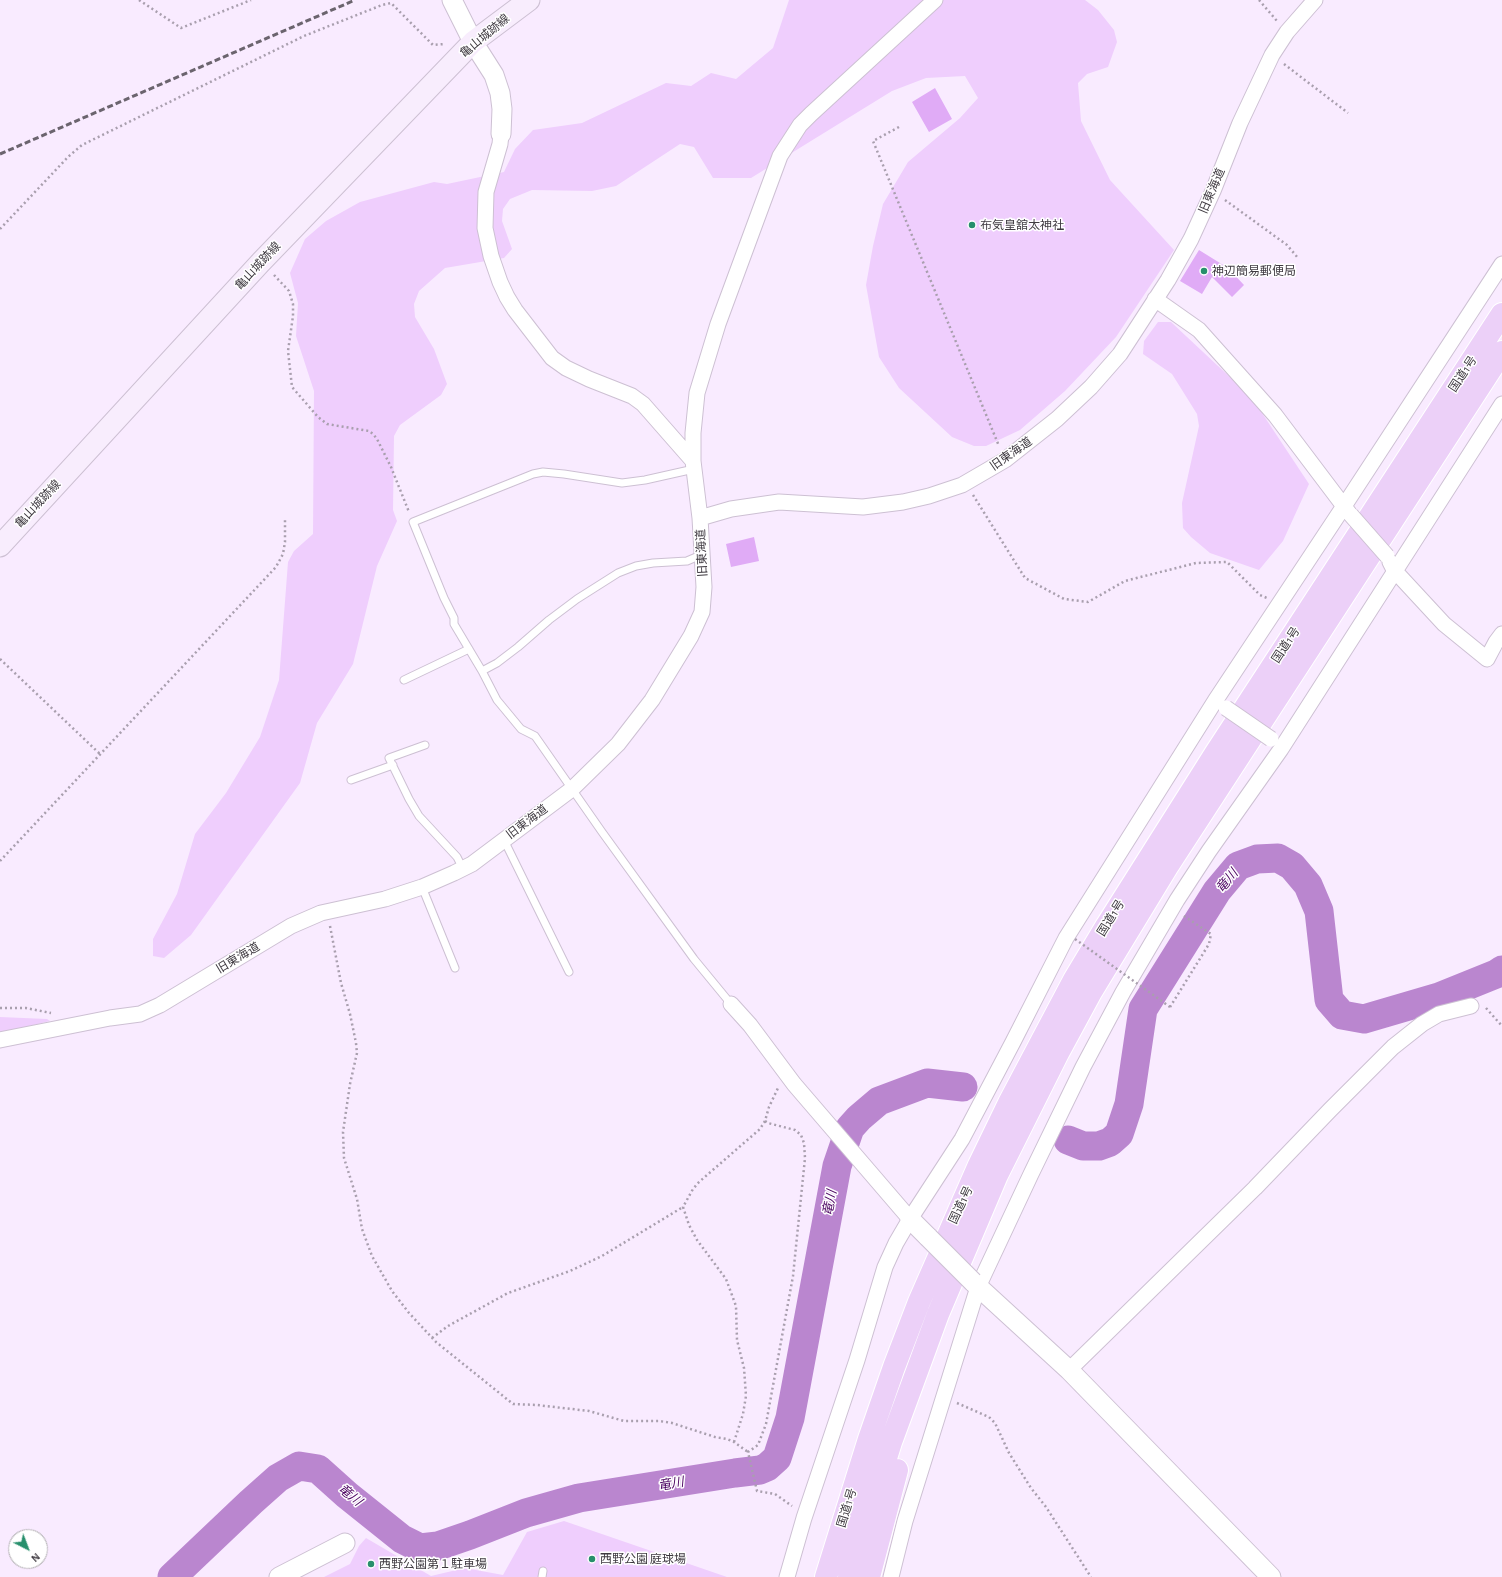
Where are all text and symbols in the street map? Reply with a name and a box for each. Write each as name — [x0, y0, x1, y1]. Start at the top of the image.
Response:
street label: 亀山城跡線 — [457, 11, 513, 61]
street label: 旧東海道 — [1196, 166, 1228, 216]
place label: 布気皇舘太神社 — [980, 218, 1064, 232]
marker: 布気皇舘太神社 — [967, 220, 977, 230]
street label: 亀山城跡線 — [232, 239, 284, 293]
place label: 神辺簡易郵便局 — [1212, 264, 1296, 278]
marker: 神辺簡易郵便局 — [1199, 266, 1209, 276]
street label: 国道1号 — [1446, 353, 1480, 395]
street label: 旧東海道 — [987, 434, 1035, 474]
street label: 亀山城跡線 — [12, 477, 64, 531]
street label: 旧東海道 — [694, 529, 710, 577]
street label: 国道1号 — [1269, 624, 1303, 666]
street label: 旧東海道 — [503, 802, 551, 842]
water label: 竜川 — [1213, 866, 1241, 896]
street label: 国道1号 — [1094, 897, 1128, 939]
street label: 旧東海道 — [214, 939, 262, 977]
street label: 国道1号 — [946, 1184, 976, 1226]
water label: 竜川 — [820, 1189, 840, 1217]
water label: 竜川 — [657, 1474, 685, 1494]
water label: 竜川 — [335, 1481, 365, 1509]
street label: 国道1号 — [834, 1487, 860, 1529]
north arrow — [8, 1529, 48, 1569]
text: N — [29, 1551, 42, 1564]
place label: 西野公園 庭球場 — [600, 1552, 686, 1566]
marker: 西野公園 庭球場 — [587, 1554, 597, 1564]
place label: 西野公園第１駐車場 — [379, 1557, 487, 1571]
marker: 西野公園第１駐車場 — [366, 1559, 376, 1569]

